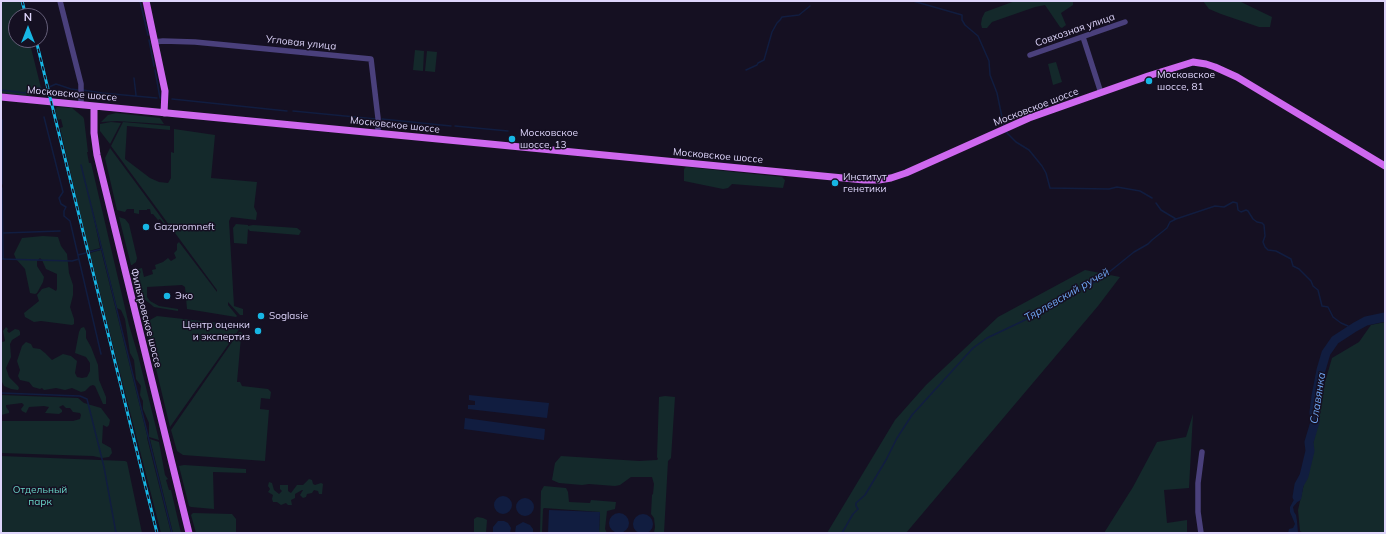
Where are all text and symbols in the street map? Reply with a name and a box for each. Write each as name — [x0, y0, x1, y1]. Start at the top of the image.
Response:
north arrow — [8, 8, 48, 48]
text: N — [24, 10, 32, 24]
street label: Совхозная улица — [1033, 11, 1117, 49]
street label: Угловая улица — [265, 33, 337, 53]
place label: Московское шоссе, 81 — [1157, 69, 1215, 92]
marker: Московское шоссе, 81 — [1144, 76, 1154, 86]
street label: Московское шоссе — [27, 84, 117, 104]
street label: Московское шоссе — [992, 85, 1080, 129]
street label: Московское шоссе — [350, 114, 440, 136]
place label: Московское шоссе, 13 — [520, 127, 578, 150]
marker: Московское шоссе, 13 — [507, 134, 517, 144]
street label: Московское шоссе — [673, 146, 763, 166]
place label: Институт генетики — [843, 171, 887, 194]
marker: Институт генетики — [830, 178, 840, 188]
place label: Gazpromneft — [154, 221, 214, 233]
marker: Gazpromneft — [141, 222, 151, 232]
water label: Тярлевский ручей — [1022, 265, 1112, 325]
street label: Фильтровское шоссе — [128, 267, 164, 369]
place label: Эко — [175, 290, 193, 302]
marker: Эко — [162, 291, 172, 301]
place label: Soglasie — [269, 310, 308, 322]
marker: Soglasie — [256, 311, 266, 321]
place label: Центр оценки и экспертиз — [182, 319, 250, 342]
marker: Центр оценки и экспертиз — [253, 326, 263, 336]
water label: Славянка — [1307, 371, 1329, 425]
park label: Отдельный парк — [13, 484, 67, 508]

